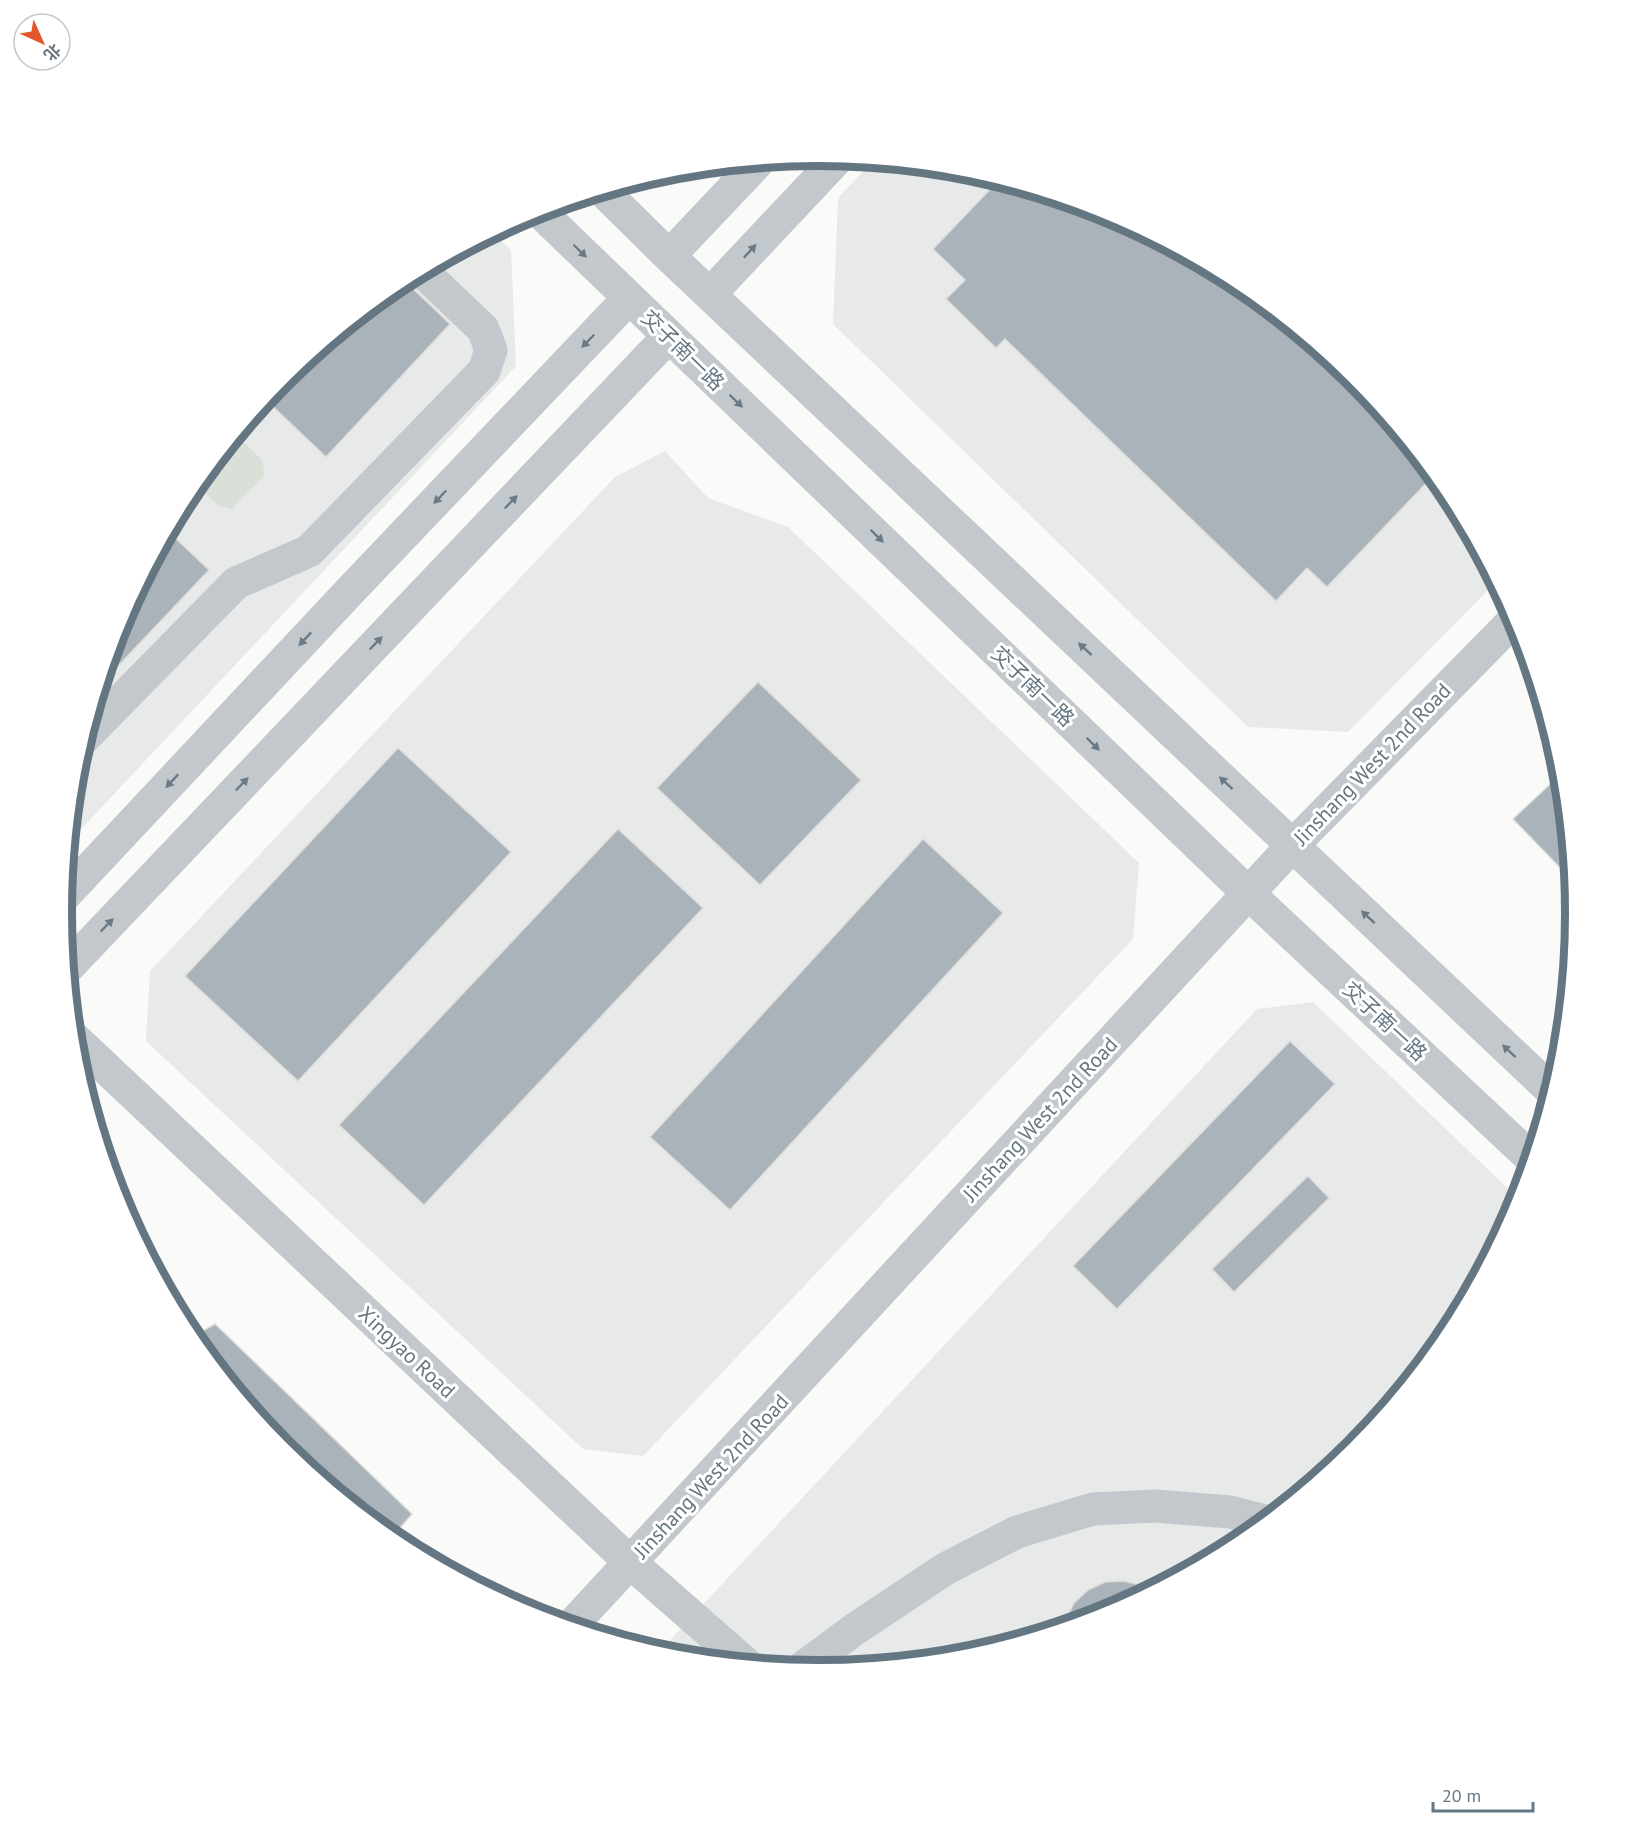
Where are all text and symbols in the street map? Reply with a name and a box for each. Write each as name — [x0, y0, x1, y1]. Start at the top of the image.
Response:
north arrow — [12, 12, 72, 72]
text: 北 — [40, 40, 65, 65]
one-way arrow — [573, 244, 587, 258]
one-way arrow — [743, 244, 757, 258]
street label: 交子南一路 — [636, 304, 730, 396]
one-way arrow — [582, 333, 596, 347]
one-way arrow — [729, 394, 744, 408]
one-way arrow — [433, 490, 447, 504]
one-way arrow — [504, 495, 517, 510]
one-way arrow — [869, 529, 884, 543]
one-way arrow — [299, 631, 313, 645]
one-way arrow — [369, 637, 383, 651]
street label: 交子南一路 — [986, 640, 1080, 732]
one-way arrow — [1078, 642, 1092, 656]
street label: Jinshang West 2nd Road — [1287, 677, 1456, 851]
one-way arrow — [1086, 737, 1101, 751]
one-way arrow — [166, 773, 179, 788]
one-way arrow — [235, 777, 249, 792]
one-way arrow — [1219, 777, 1234, 790]
one-way arrow — [1360, 910, 1375, 924]
one-way arrow — [100, 919, 114, 933]
street label: 交子南一路 — [1337, 975, 1433, 1067]
street label: Jinshang West 2nd Road — [956, 1031, 1123, 1208]
one-way arrow — [1502, 1044, 1517, 1058]
street label: Xingyao Road — [353, 1300, 461, 1404]
street label: Jinshang West 2nd Road — [627, 1388, 794, 1565]
scale bar — [1433, 1775, 1534, 1813]
text: 20 m — [1442, 1784, 1481, 1807]

